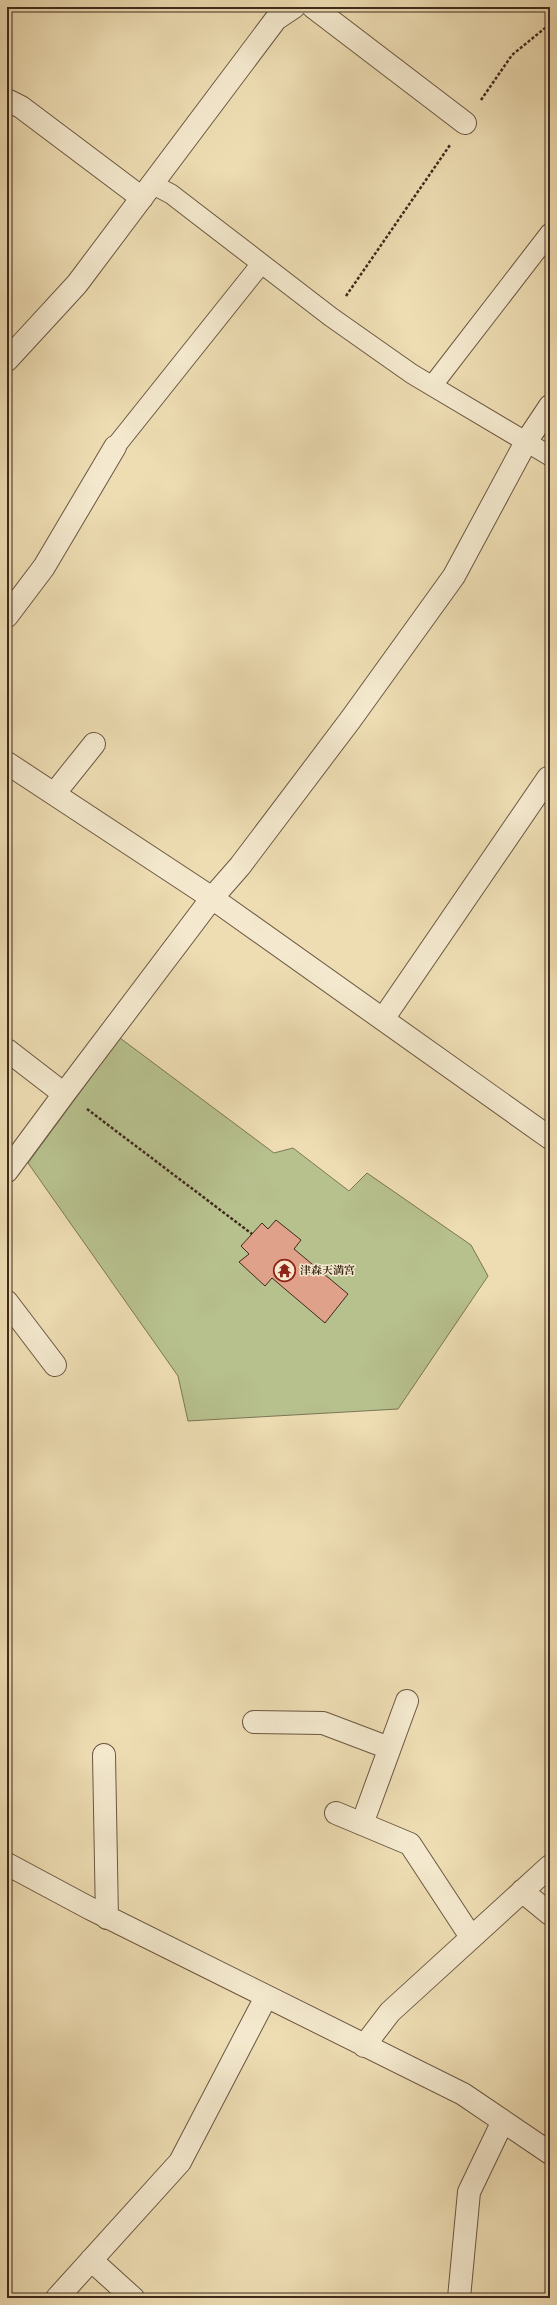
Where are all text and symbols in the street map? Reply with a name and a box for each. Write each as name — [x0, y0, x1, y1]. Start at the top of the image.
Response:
temple icon: 津森天満宮 — [271, 1257, 297, 1283]
place label: 津森天満宮 — [300, 1263, 355, 1277]

